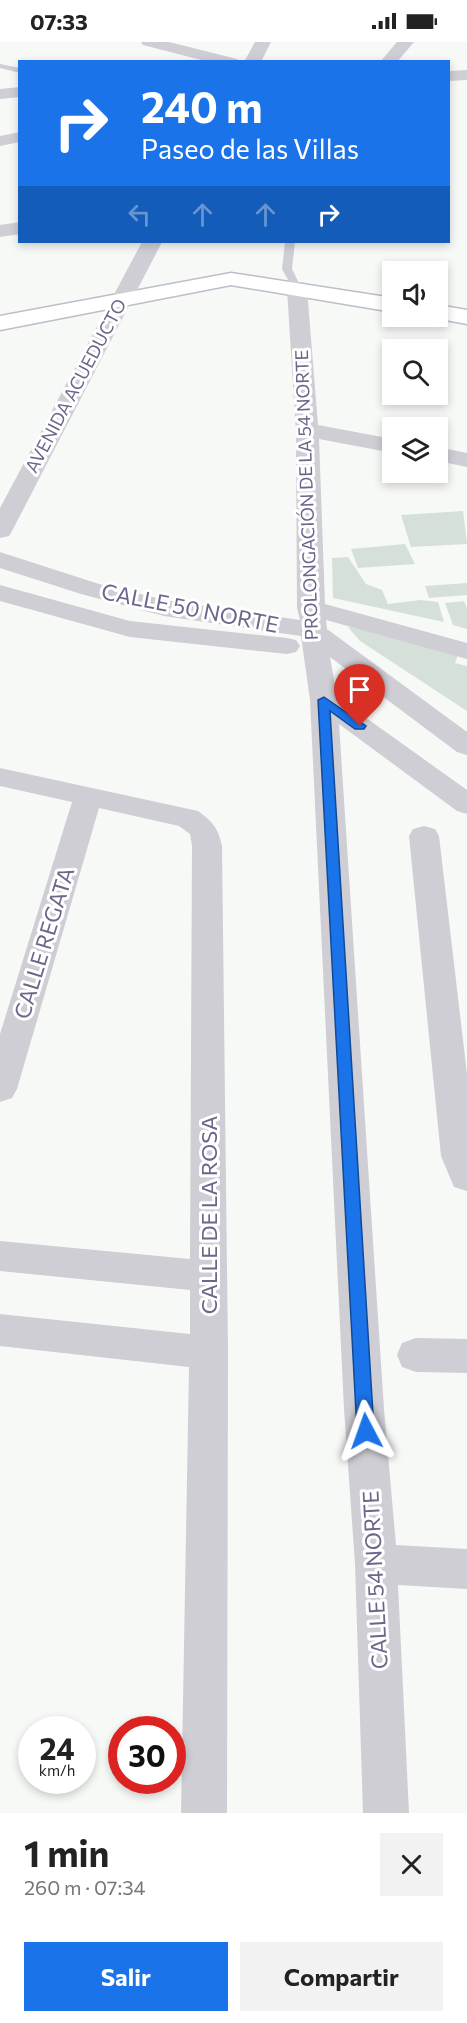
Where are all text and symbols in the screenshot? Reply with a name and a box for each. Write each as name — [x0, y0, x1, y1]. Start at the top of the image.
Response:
text: 07:33 — [30, 8, 88, 35]
text: 240 m — [141, 80, 263, 132]
icon: right — [42, 84, 120, 162]
text: Paseo de las Villas — [141, 132, 359, 165]
icon: left — [123, 198, 156, 231]
icon: ahead — [186, 198, 219, 231]
icon: ahead — [249, 198, 282, 231]
icon: right — [312, 198, 345, 231]
map controls — [382, 261, 448, 483]
button: sound — [382, 261, 448, 327]
street label: AVENIDA ACUEDUCTO — [20, 295, 130, 476]
button: search — [382, 339, 448, 405]
street label: PROLONGACIÓN DE LA 54 NORTE — [290, 349, 322, 641]
button: layers — [382, 417, 448, 483]
street label: CALLE 50 NORTE — [99, 577, 281, 638]
pin — [334, 664, 385, 726]
icon: arrive — [343, 673, 376, 706]
street label: CALLE REGATA — [8, 864, 79, 1022]
street label: CALLE DE LA ROSA — [195, 1116, 222, 1314]
position arrow — [334, 1399, 398, 1463]
street label: CALLE 54 NORTE — [356, 1490, 393, 1670]
speed limit sign: 30 — [108, 1716, 186, 1794]
text: 24 — [39, 1729, 75, 1766]
text: km/h — [39, 1761, 75, 1779]
text: 1 min — [24, 1830, 109, 1874]
button: close — [380, 1833, 443, 1896]
text: 260 m · 07:34 — [24, 1875, 146, 1899]
button: Salir — [24, 1942, 228, 2011]
button: Compartir — [240, 1942, 443, 2011]

